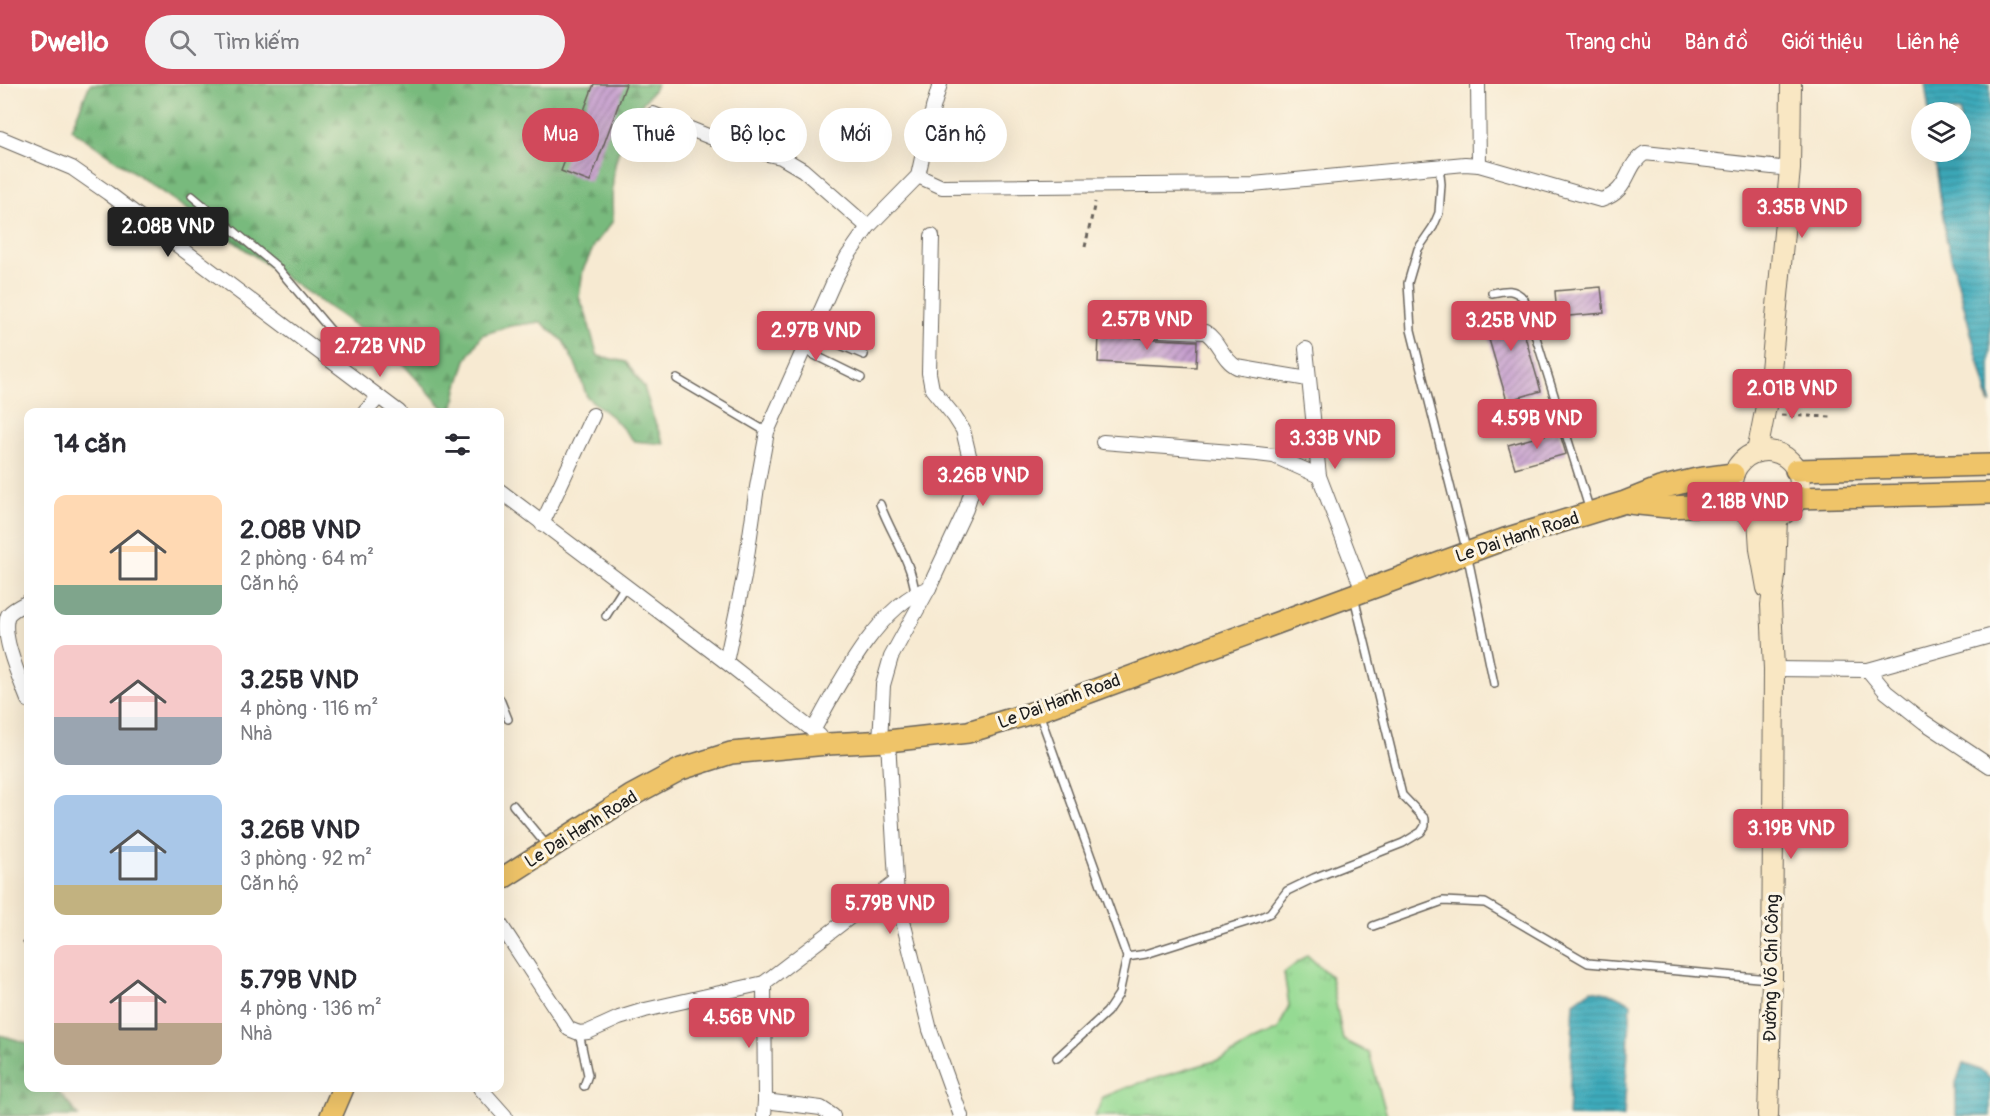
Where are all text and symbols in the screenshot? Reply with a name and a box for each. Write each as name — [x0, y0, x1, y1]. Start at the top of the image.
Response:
search box — [145, 15, 565, 69]
text: Dwello — [30, 25, 109, 60]
icon: search — [166, 26, 199, 59]
text: Tìm kiếm — [214, 28, 299, 56]
text: Trang chủ — [1566, 29, 1652, 56]
text: Bản đồ — [1685, 29, 1748, 56]
text: Giới thiệu — [1781, 29, 1863, 56]
text: Liên hệ — [1896, 29, 1960, 56]
map controls — [1911, 102, 1971, 162]
button: layers — [1911, 102, 1971, 162]
chip: Mua — [522, 108, 599, 162]
chip: Thuê — [611, 108, 697, 162]
chip: Bộ lọc — [709, 108, 807, 162]
chip: Mới — [819, 108, 892, 162]
chip: Căn hộ — [904, 108, 1007, 162]
pin: 3.35B VND — [1733, 188, 1871, 239]
text: 3.35B VND — [1756, 195, 1848, 220]
pin: 2.08B VND — [99, 207, 237, 258]
text: 2.08B VND — [122, 214, 215, 239]
pin: 2.57B VND — [1078, 300, 1216, 351]
pin: 3.25B VND — [1442, 301, 1580, 352]
text: 2.57B VND — [1102, 307, 1192, 332]
text: 3.25B VND — [1465, 308, 1557, 333]
pin: 2.97B VND — [747, 311, 885, 362]
text: 2.97B VND — [771, 318, 861, 343]
pin: 2.72B VND — [311, 327, 449, 378]
text: 2.72B VND — [334, 334, 426, 359]
pin: 2.01B VND — [1723, 369, 1861, 420]
text: 2.01B VND — [1747, 376, 1837, 401]
pin: 4.59B VND — [1468, 399, 1606, 450]
text: 4.59B VND — [1492, 406, 1582, 431]
pin: 3.33B VND — [1266, 419, 1404, 470]
text: 3.33B VND — [1289, 426, 1381, 451]
text: 14 căn — [54, 428, 126, 460]
icon: filters — [441, 428, 474, 461]
pin: 3.26B VND — [914, 456, 1052, 507]
text: 3.26B VND — [937, 463, 1029, 488]
pin: 2.18B VND — [1676, 482, 1814, 533]
text: 2.18B VND — [1701, 489, 1789, 514]
street label: Le Dai Hanh Road — [1452, 507, 1582, 568]
text: 2.08B VND — [240, 514, 361, 546]
icon: home — [102, 519, 174, 591]
text: 2 phòng · 64 m² — [240, 546, 374, 571]
text: Căn hộ — [240, 571, 299, 596]
text: 3.25B VND — [240, 664, 359, 696]
icon: home — [102, 669, 174, 741]
street label: Le Dai Hanh Road — [995, 669, 1124, 734]
text: 4 phòng · 116 m² — [240, 696, 378, 721]
text: Nhà — [240, 721, 272, 746]
street label: Le Dai Hanh Road — [521, 786, 642, 873]
pin: 3.19B VND — [1722, 809, 1860, 860]
text: 3.26B VND — [240, 814, 360, 846]
text: 3.19B VND — [1747, 816, 1835, 841]
icon: home — [102, 819, 174, 891]
text: 3 phòng · 92 m² — [240, 846, 372, 871]
text: Căn hộ — [240, 871, 299, 896]
pin: 5.79B VND — [821, 884, 959, 935]
text: 5.79B VND — [845, 891, 935, 916]
street label: Đường Võ Chí Công — [1759, 894, 1784, 1042]
text: 5.79B VND — [240, 964, 357, 996]
icon: home — [102, 969, 174, 1041]
text: 4 phòng · 136 m² — [240, 996, 382, 1021]
pin: 4.56B VND — [680, 998, 818, 1049]
text: 4.56B VND — [703, 1005, 795, 1030]
text: Nhà — [240, 1021, 272, 1046]

